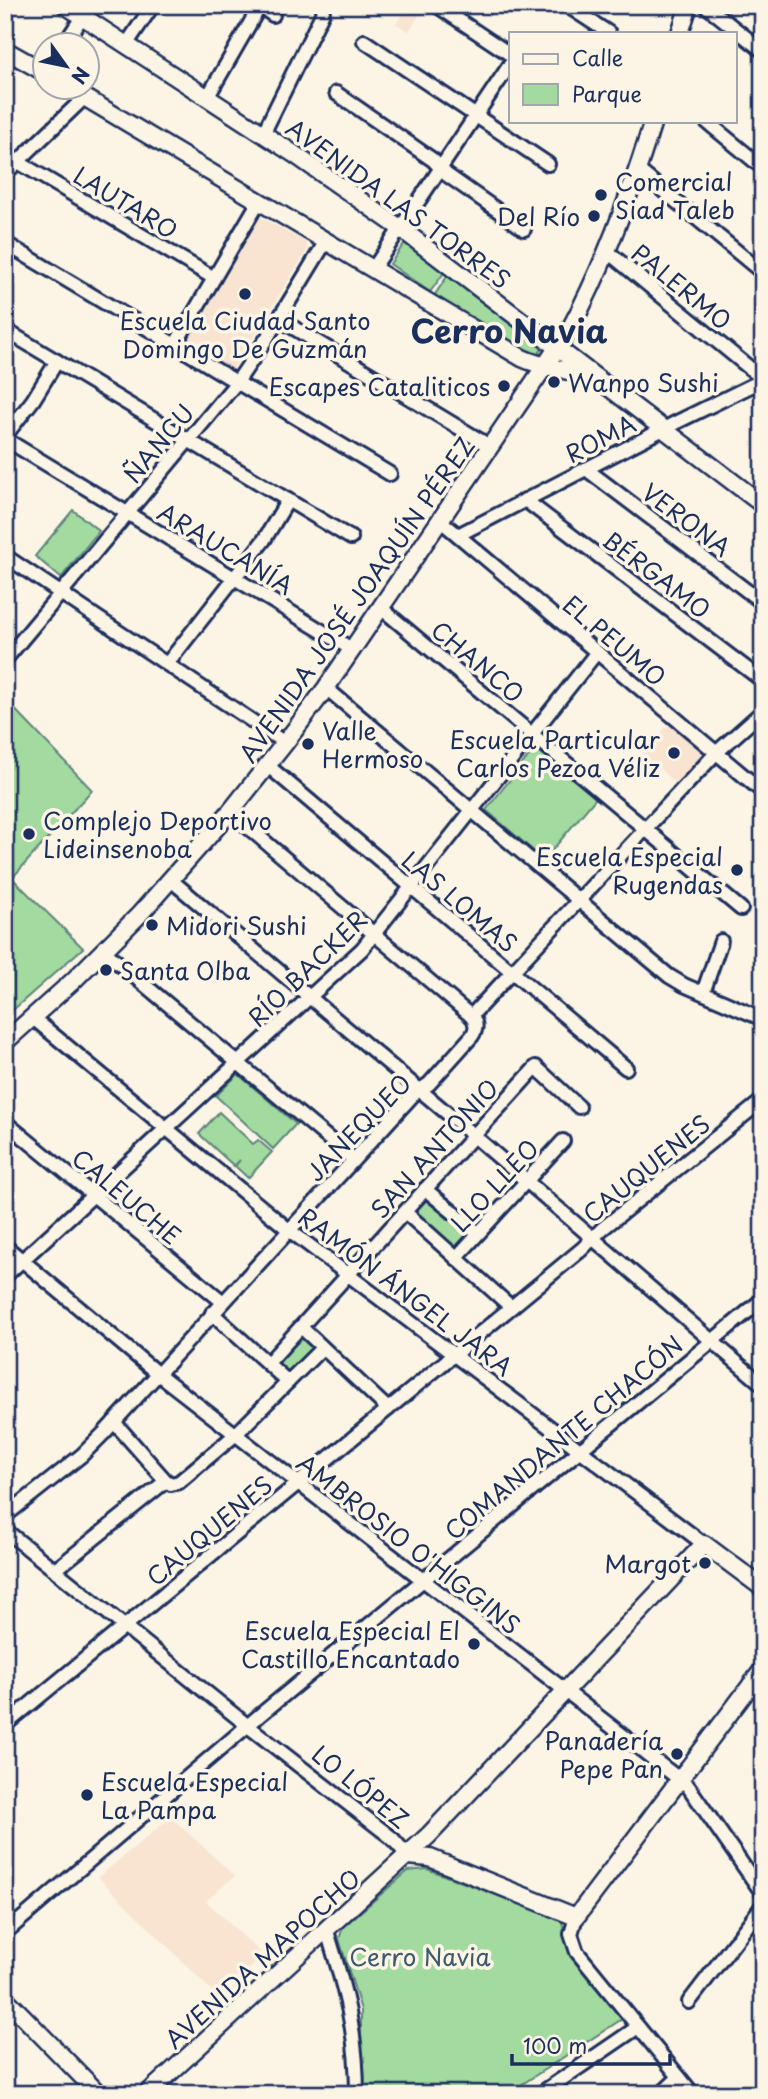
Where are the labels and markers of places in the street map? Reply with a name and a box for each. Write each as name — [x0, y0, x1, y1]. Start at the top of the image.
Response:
place label: Comercial Siad Taleb — [615, 163, 735, 227]
marker: Comercial Siad Taleb — [593, 187, 609, 203]
place label: Del Río — [497, 198, 580, 234]
marker: Del Río — [586, 208, 602, 224]
marker: Escuela Ciudad Santo Domingo De Guzmán — [237, 286, 253, 302]
place label: Escuela Ciudad Santo Domingo De Guzmán — [119, 302, 371, 366]
place label: Wanpo Sushi — [568, 364, 719, 400]
place label: Escapes Cataliticos — [268, 368, 490, 404]
marker: Wanpo Sushi — [546, 374, 562, 390]
marker: Escapes Cataliticos — [496, 378, 512, 394]
place label: Valle Hermoso — [322, 712, 423, 776]
place label: Escuela Particular Carlos Pezoa Véliz — [449, 721, 661, 785]
marker: Valle Hermoso — [300, 736, 316, 752]
marker: Escuela Particular Carlos Pezoa Véliz — [666, 745, 682, 761]
place label: Complejo Deportivo Lideinsenoba — [43, 802, 272, 866]
marker: Complejo Deportivo Lideinsenoba — [21, 826, 37, 842]
place label: Escuela Especial Rugendas — [536, 838, 723, 902]
marker: Escuela Especial Rugendas — [729, 862, 745, 878]
place label: Midori Sushi — [166, 907, 307, 943]
marker: Midori Sushi — [144, 917, 160, 933]
place label: Santa Olba — [120, 952, 250, 988]
marker: Santa Olba — [98, 962, 114, 978]
place label: Margot — [605, 1545, 691, 1581]
marker: Margot — [697, 1555, 713, 1571]
place label: Escuela Especial El Castillo Encantado — [241, 1612, 460, 1676]
marker: Escuela Especial El Castillo Encantado — [466, 1636, 482, 1652]
place label: Panadería Pepe Pan — [544, 1722, 663, 1786]
marker: Panadería Pepe Pan — [669, 1746, 685, 1762]
place label: Escuela Especial La Pampa — [101, 1763, 288, 1827]
marker: Escuela Especial La Pampa — [79, 1787, 95, 1803]

